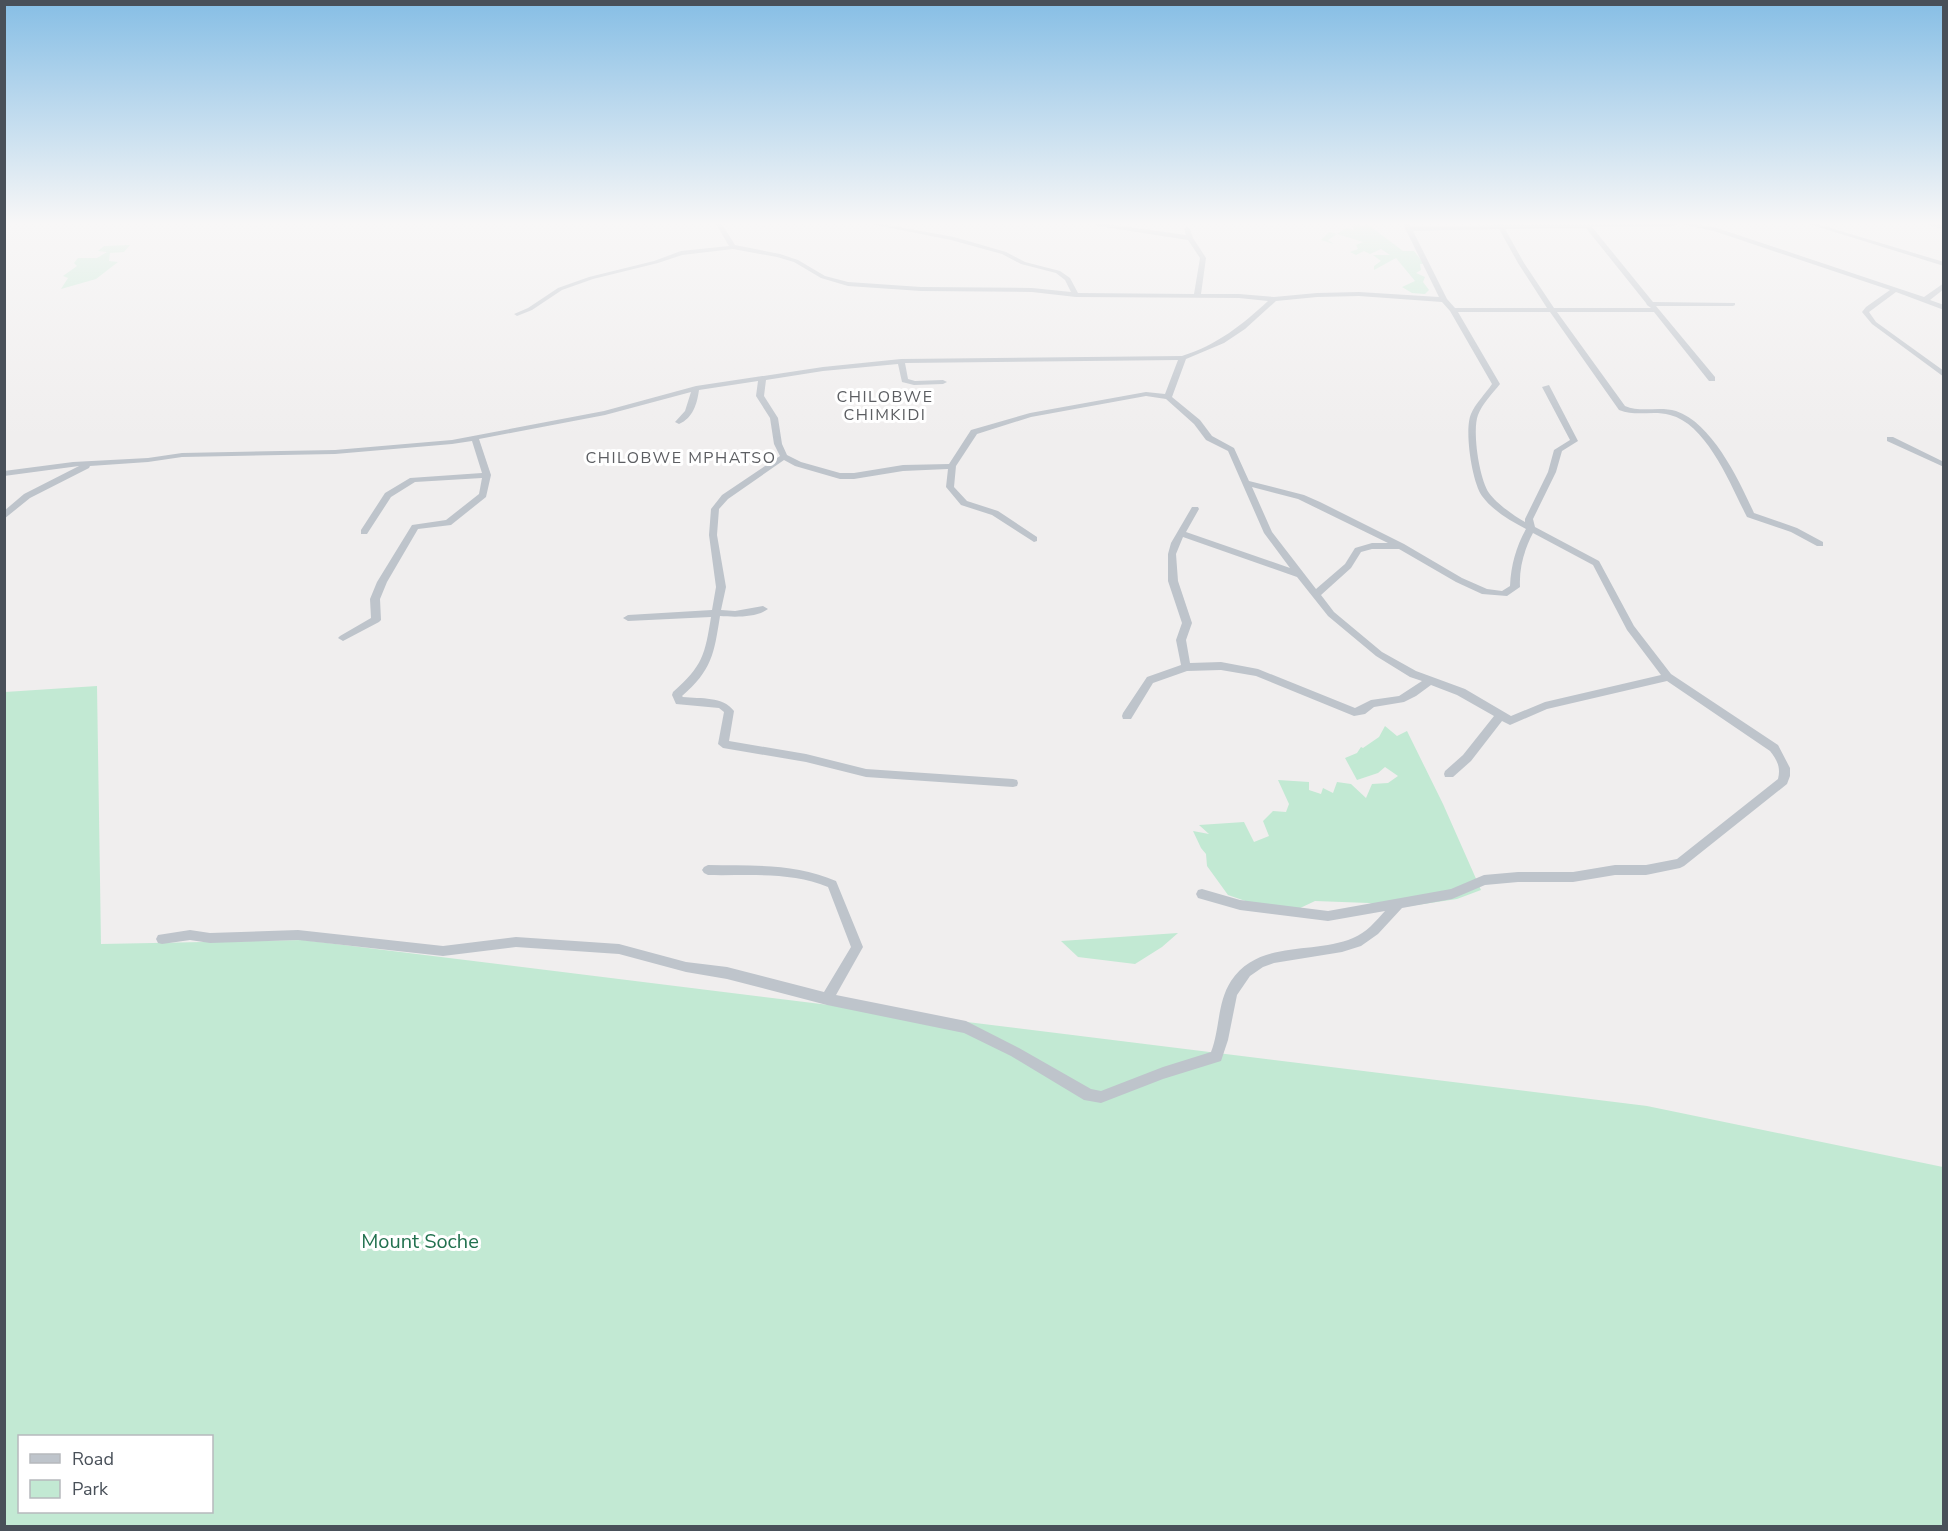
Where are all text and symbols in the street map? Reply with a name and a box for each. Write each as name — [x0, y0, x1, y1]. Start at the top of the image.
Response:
district label: CHILOBWE CHIMKIDI — [836, 386, 934, 426]
district label: CHILOBWE MPHATSO — [586, 447, 776, 469]
park label: Mount Soche — [361, 1228, 479, 1255]
legend — [18, 1435, 213, 1513]
text: Road — [72, 1447, 114, 1471]
text: Park — [72, 1477, 109, 1501]

